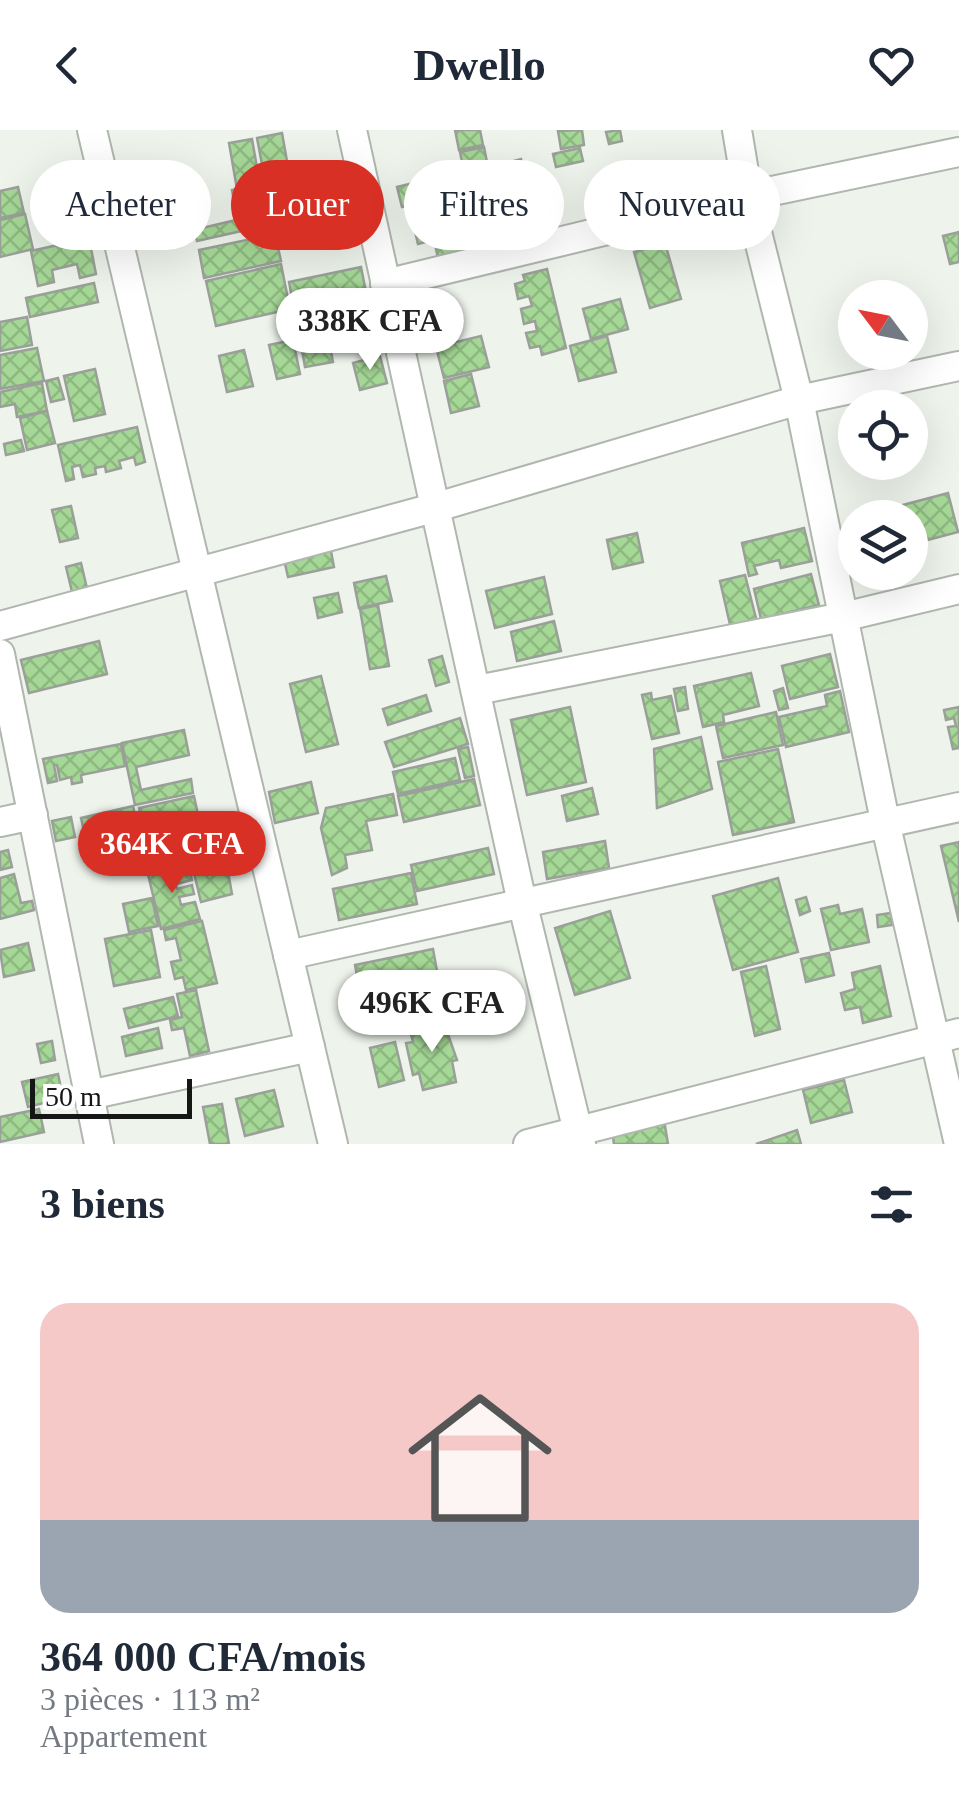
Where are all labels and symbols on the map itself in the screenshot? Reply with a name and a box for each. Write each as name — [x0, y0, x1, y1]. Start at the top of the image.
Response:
north arrow — [838, 280, 928, 370]
pin: 338K CFA — [267, 288, 473, 373]
pin: 364K CFA — [69, 811, 275, 896]
pin: 496K CFA — [329, 970, 535, 1055]
scale bar — [30, 1074, 192, 1118]

